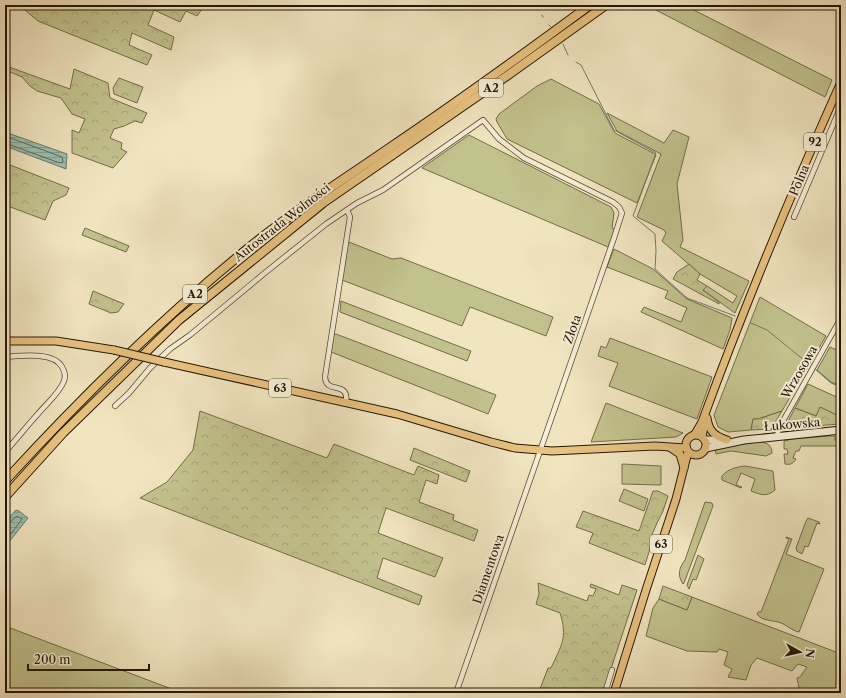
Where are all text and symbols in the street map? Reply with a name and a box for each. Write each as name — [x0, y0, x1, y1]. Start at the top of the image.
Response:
road number: A2 — [479, 79, 503, 97]
road number: 92 — [804, 133, 826, 151]
street label: Polna — [786, 162, 812, 198]
street label: Autostrada Wolności — [230, 180, 333, 265]
road number: A2 — [183, 285, 207, 303]
street label: Złota — [560, 312, 584, 346]
street label: Wrzosowa — [777, 342, 821, 402]
road number: 63 — [269, 379, 291, 397]
street label: Łukowska — [763, 414, 822, 434]
street label: Diamentowa — [469, 532, 507, 606]
road number: 63 — [650, 535, 672, 553]
north arrow — [780, 632, 820, 672]
scale bar — [28, 646, 149, 672]
text: N — [802, 648, 817, 660]
text: 200 m — [34, 652, 71, 667]

